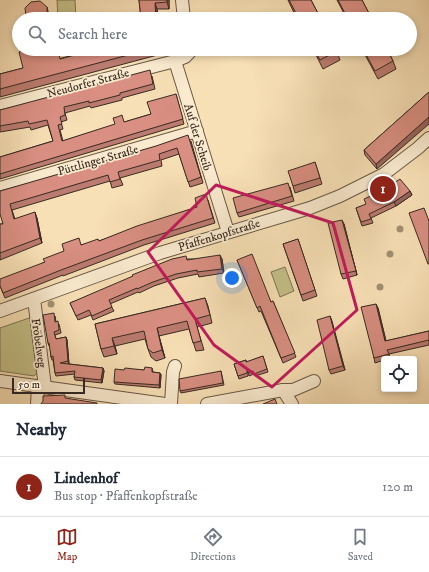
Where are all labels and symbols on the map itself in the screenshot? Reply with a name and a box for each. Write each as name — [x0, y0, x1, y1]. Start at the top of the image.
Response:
street label: Neudorfer Straße — [45, 65, 131, 102]
street label: Auf der Scheib — [180, 102, 215, 173]
street label: Püttlinger Straße — [56, 142, 140, 179]
pin: 1 — [370, 174, 396, 204]
street label: Pfaffenkopfstraße — [176, 216, 262, 255]
your location — [222, 268, 242, 288]
street label: Fröbelweg — [28, 317, 49, 369]
scale bar — [12, 376, 85, 395]

